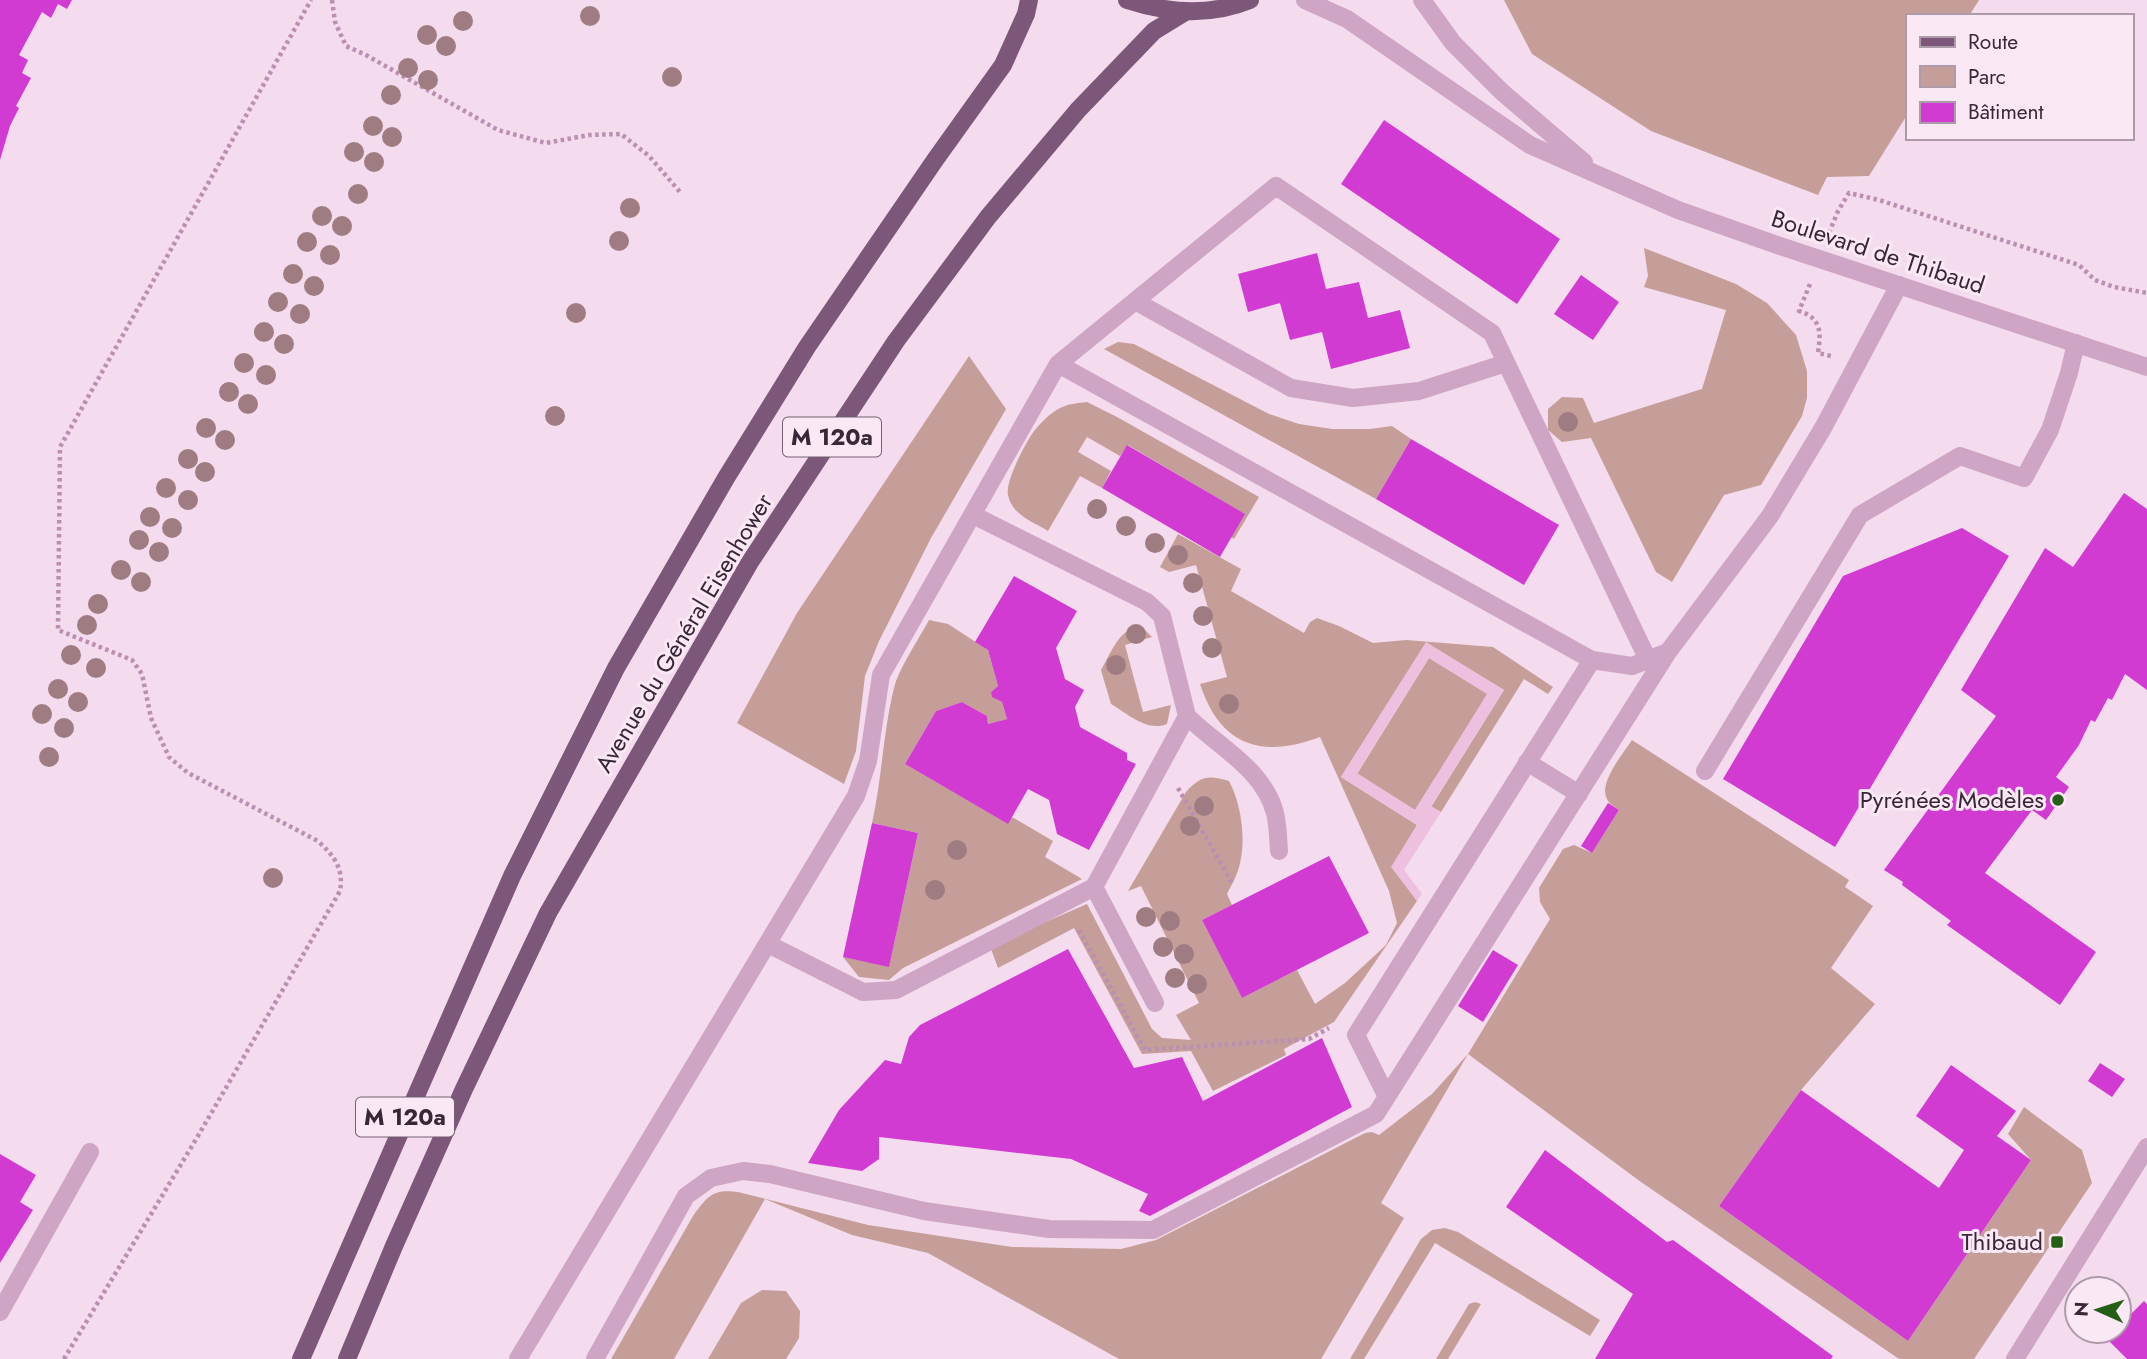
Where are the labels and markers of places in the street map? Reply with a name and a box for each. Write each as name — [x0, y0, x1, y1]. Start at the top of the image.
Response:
place label: Pyrénées Modèles — [1860, 782, 2044, 817]
marker: Pyrénées Modèles — [2050, 792, 2066, 808]
place label: Thibaud — [1961, 1224, 2043, 1259]
marker: Thibaud — [2049, 1234, 2065, 1250]

